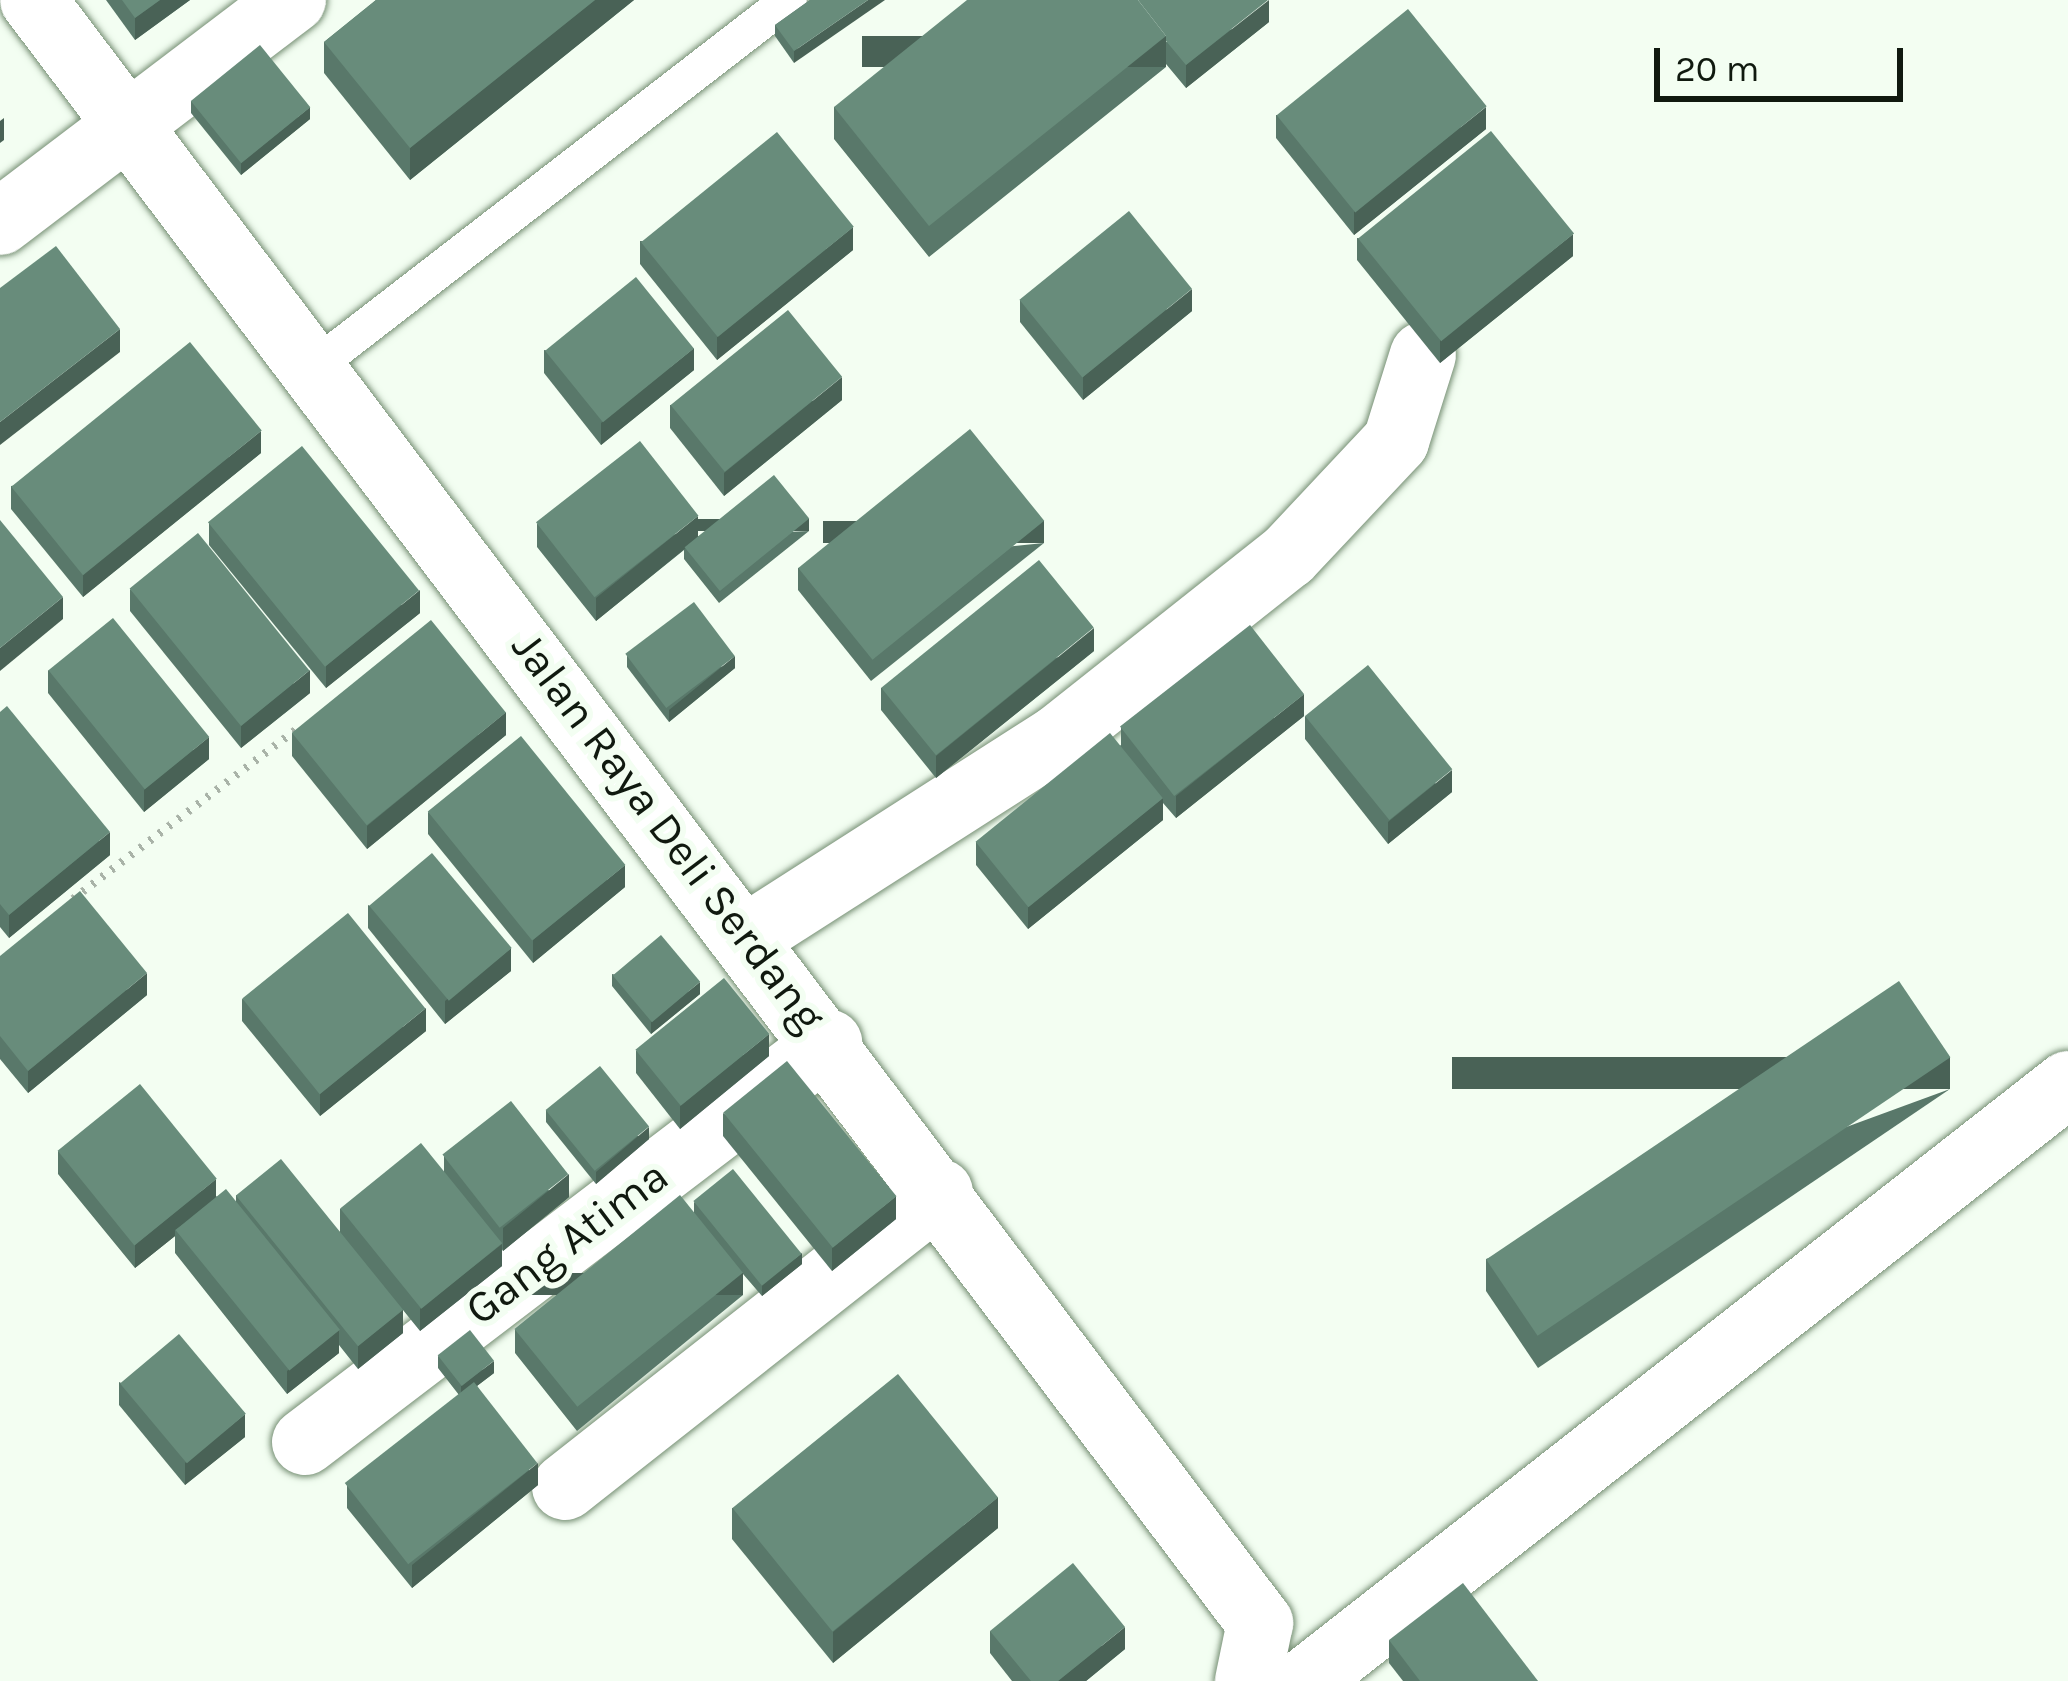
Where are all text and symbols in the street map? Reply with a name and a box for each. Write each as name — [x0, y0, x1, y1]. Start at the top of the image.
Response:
scale bar — [1660, 24, 1909, 98]
text: 20 m — [1675, 48, 1759, 90]
street label: Jalan Raya Deli Serdang — [500, 621, 836, 1043]
street label: Gang Atima — [455, 1149, 679, 1337]

